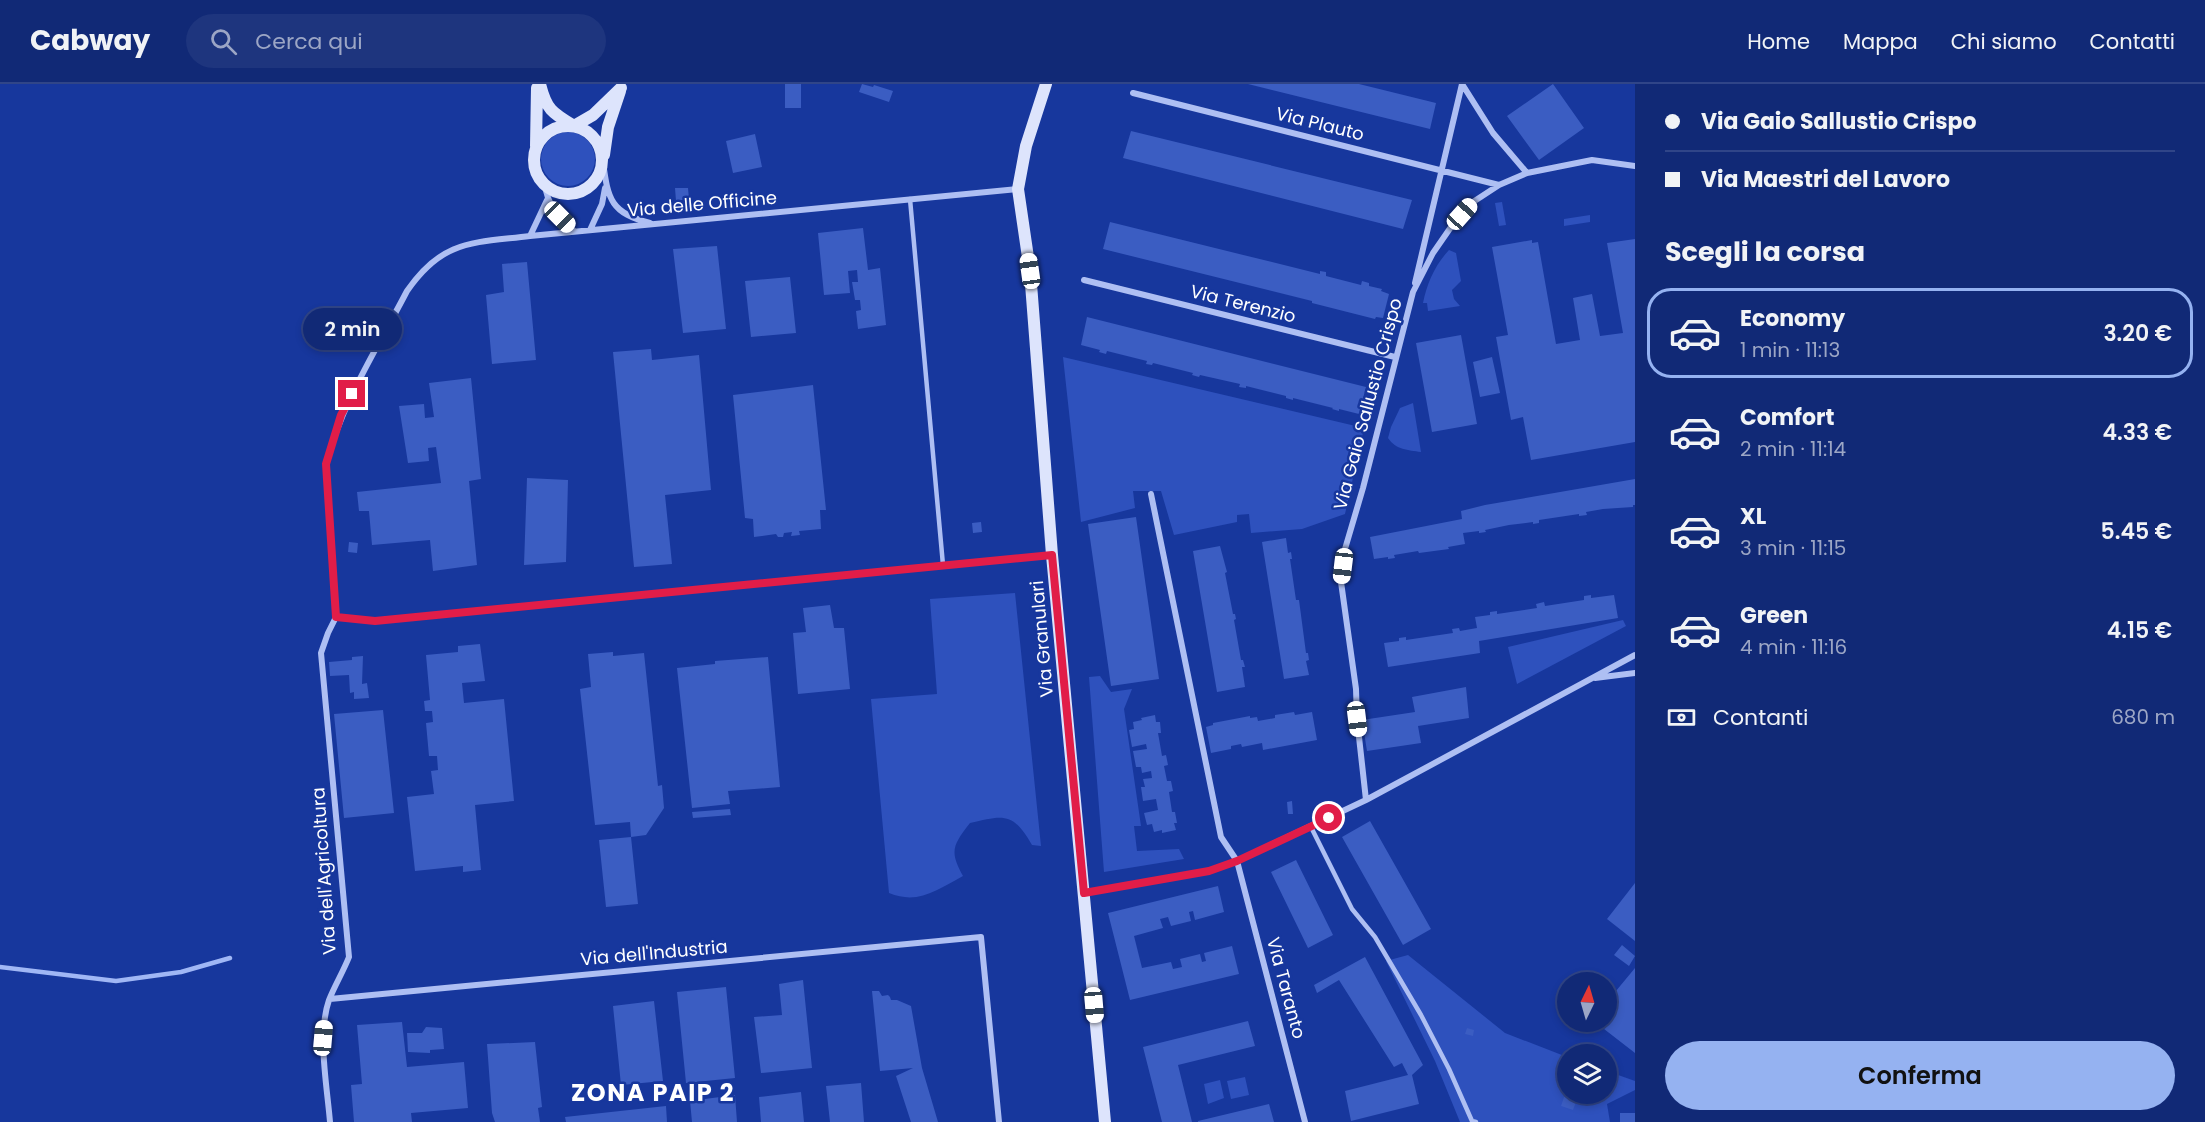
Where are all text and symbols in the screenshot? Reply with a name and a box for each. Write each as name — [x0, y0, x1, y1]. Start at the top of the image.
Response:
search box — [186, 14, 606, 68]
text: Cabway — [30, 21, 150, 60]
icon: search — [207, 25, 240, 58]
text: Cerca qui — [255, 26, 363, 57]
text: Home — [1747, 27, 1810, 56]
text: Mappa — [1843, 27, 1918, 56]
text: Chi siamo — [1951, 27, 2057, 56]
text: Contatti — [2090, 27, 2175, 56]
street label: Via Plauto — [1273, 100, 1367, 147]
text: Via Gaio Sallustio Crispo — [1701, 106, 1977, 137]
text: Via Maestri del Lavoro — [1701, 164, 1950, 195]
street label: Via delle Officine — [626, 185, 778, 222]
car — [1443, 195, 1481, 233]
car — [541, 198, 579, 236]
text: Scegli la corsa — [1665, 233, 1865, 270]
car — [1019, 252, 1041, 290]
street label: Via Terenzio — [1188, 278, 1299, 329]
street label: Via Gaio Sallustio Crispo — [1327, 295, 1408, 513]
text: Economy — [1740, 303, 1845, 334]
icon: car — [1668, 306, 1722, 360]
callout: 2 min — [302, 307, 401, 349]
text: 2 min — [325, 315, 380, 343]
text: 3.20 € — [2103, 318, 2172, 349]
text: 1 min · 11:13 — [1740, 336, 1840, 364]
route end — [338, 380, 365, 407]
text: Comfort — [1740, 402, 1834, 433]
icon: car — [1668, 405, 1722, 459]
text: 4.33 € — [2103, 417, 2172, 448]
text: 2 min · 11:14 — [1740, 435, 1846, 463]
text: XL — [1740, 501, 1766, 532]
icon: car — [1668, 504, 1722, 558]
text: 5.45 € — [2101, 516, 2172, 547]
text: 3 min · 11:15 — [1740, 534, 1846, 562]
car — [1332, 547, 1354, 585]
street label: Via Granulari — [1024, 580, 1059, 699]
text: Green — [1740, 600, 1808, 631]
icon: car — [1668, 603, 1722, 657]
text: 4.15 € — [2107, 615, 2172, 646]
text: 4 min · 11:16 — [1740, 633, 1847, 661]
car — [1346, 700, 1368, 738]
icon: cash — [1665, 701, 1698, 734]
text: Contanti — [1713, 702, 1809, 733]
text: 680 m — [2111, 703, 2175, 731]
street label: Via dell'Agricoltura — [305, 786, 342, 956]
route start — [1315, 804, 1342, 831]
street label: Via dell'Industria — [579, 934, 729, 971]
street label: Via Taranto — [1261, 934, 1312, 1041]
north arrow — [1557, 972, 1617, 1032]
map controls — [1557, 972, 1617, 1104]
car — [1083, 986, 1105, 1024]
car — [312, 1019, 334, 1057]
button: Conferma — [1665, 1041, 2175, 1110]
button: layers — [1557, 1044, 1617, 1104]
district label: ZONA PAIP 2 — [571, 1076, 735, 1109]

